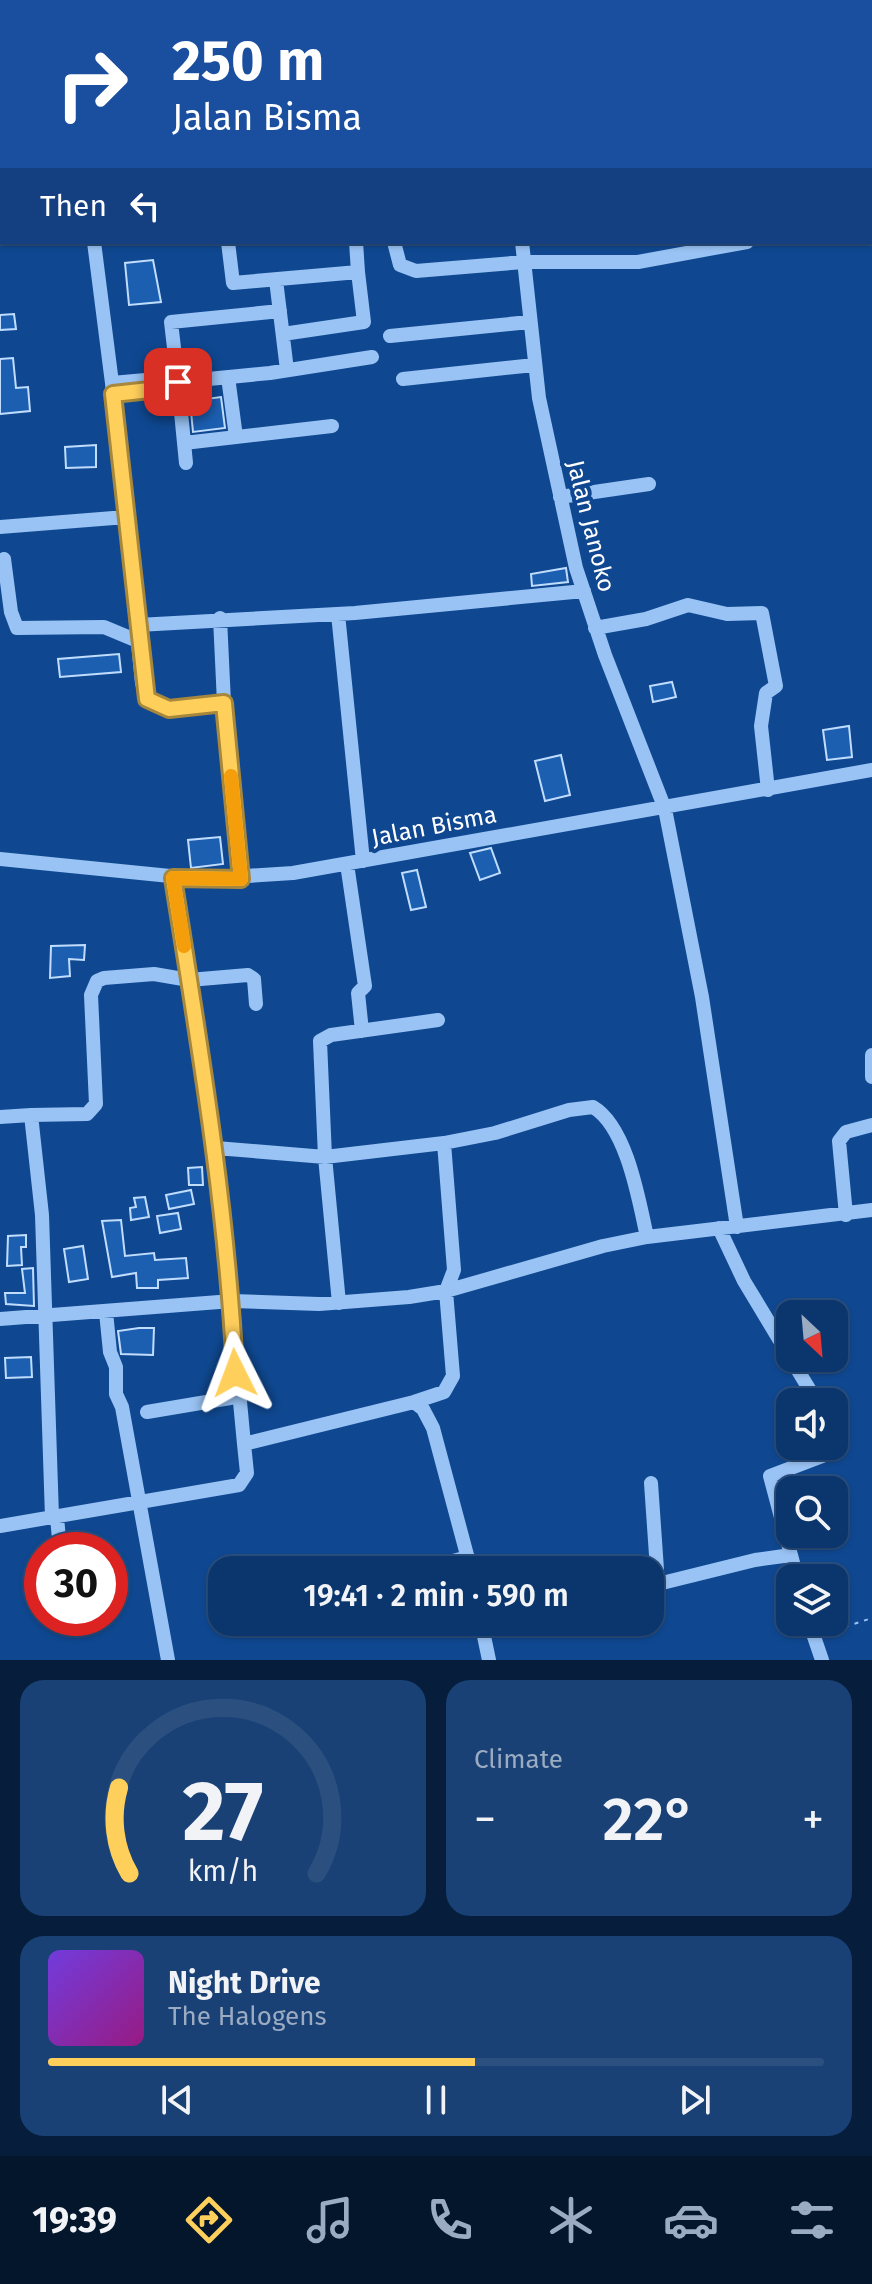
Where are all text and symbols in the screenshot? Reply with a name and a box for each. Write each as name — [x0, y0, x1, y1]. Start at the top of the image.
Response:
text: 250 m — [172, 28, 324, 95]
icon: right — [40, 32, 144, 136]
text: Jalan Bisma — [172, 96, 362, 140]
icon: left — [123, 184, 167, 228]
text: Then — [40, 188, 107, 224]
pin — [144, 348, 212, 416]
icon: arrive — [156, 360, 200, 404]
street label: Jalan Janoko — [561, 457, 621, 595]
street label: Jalan Bisma — [369, 800, 499, 852]
north arrow — [776, 1300, 848, 1372]
map controls — [776, 1300, 848, 1636]
position arrow — [193, 1331, 277, 1415]
button: sound — [776, 1388, 848, 1460]
button: search — [776, 1476, 848, 1548]
speed limit sign: 30 — [24, 1532, 128, 1636]
button: layers — [776, 1564, 848, 1636]
text: 19:41 · 2 min · 590 m — [303, 1578, 569, 1614]
text: Climate — [474, 1744, 563, 1775]
text: 27 — [182, 1762, 264, 1862]
text: 22° — [603, 1784, 695, 1856]
text: − — [474, 1793, 496, 1846]
text: + — [802, 1793, 824, 1846]
text: km/h — [188, 1854, 258, 1889]
text: Night Drive — [168, 1965, 321, 2001]
text: The Halogens — [168, 2001, 327, 2032]
icon: previous — [155, 2078, 199, 2122]
icon: pause — [414, 2078, 458, 2122]
icon: next — [673, 2078, 717, 2122]
icon: directions — [181, 2192, 237, 2248]
icon: music — [302, 2192, 358, 2248]
icon: phone — [422, 2192, 478, 2248]
icon: climate — [543, 2192, 599, 2248]
icon: car — [663, 2192, 719, 2248]
icon: filters — [784, 2192, 840, 2248]
text: 19:39 — [32, 2198, 117, 2242]

